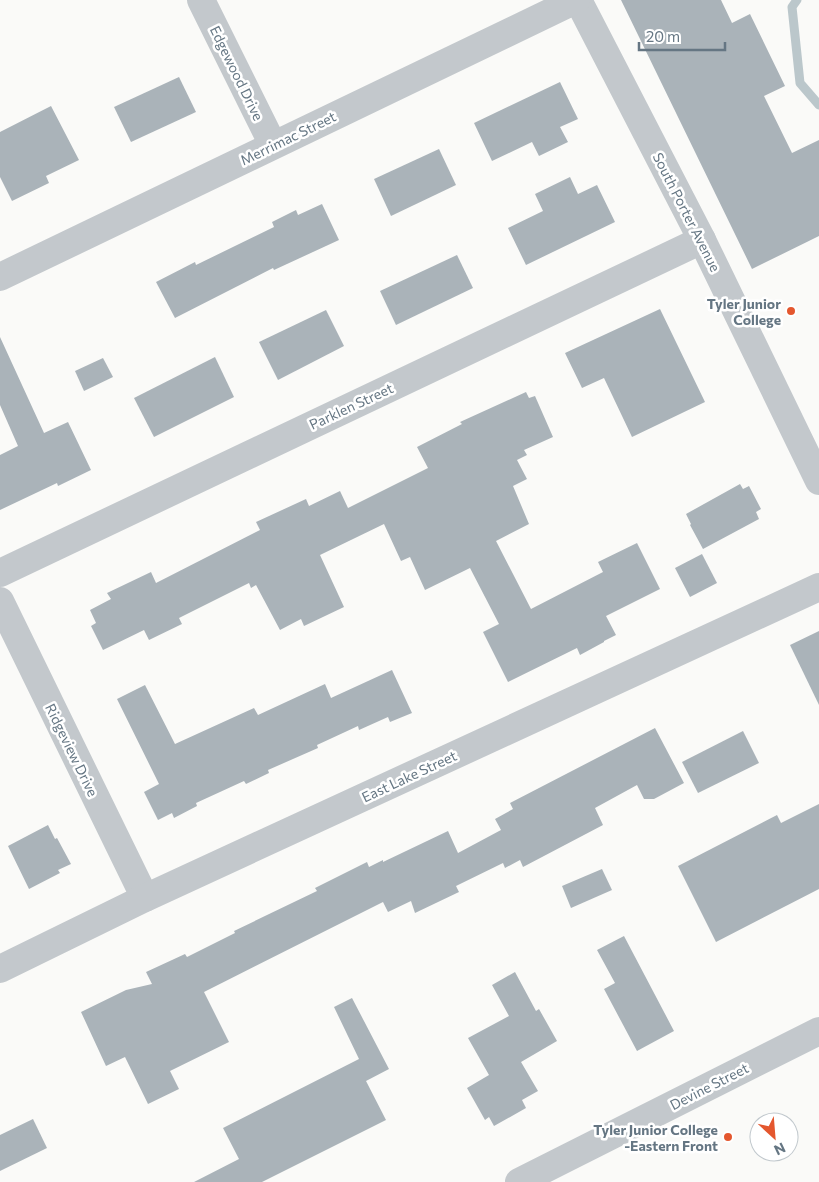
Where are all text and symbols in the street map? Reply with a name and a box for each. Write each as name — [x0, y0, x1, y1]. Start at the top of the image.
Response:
scale bar — [639, 20, 725, 52]
street label: Edgewood Drive — [207, 23, 267, 123]
text: 20 m — [646, 27, 680, 45]
street label: Merrimac Street — [237, 107, 339, 168]
street label: South Porter Avenue — [650, 150, 724, 274]
place label: Tyler Junior College — [707, 295, 781, 328]
marker: Tyler Junior College — [785, 305, 797, 317]
street label: Parklen Street — [306, 379, 396, 433]
street label: Ridgeview Drive — [42, 701, 102, 799]
street label: East Lake Street — [359, 747, 459, 805]
street label: Devine Street — [667, 1059, 751, 1113]
north arrow — [749, 1112, 799, 1162]
place label: Tyler Junior College -Eastern Front — [593, 1121, 718, 1154]
marker: Tyler Junior College -Eastern Front — [722, 1131, 734, 1143]
text: N — [771, 1139, 788, 1159]

